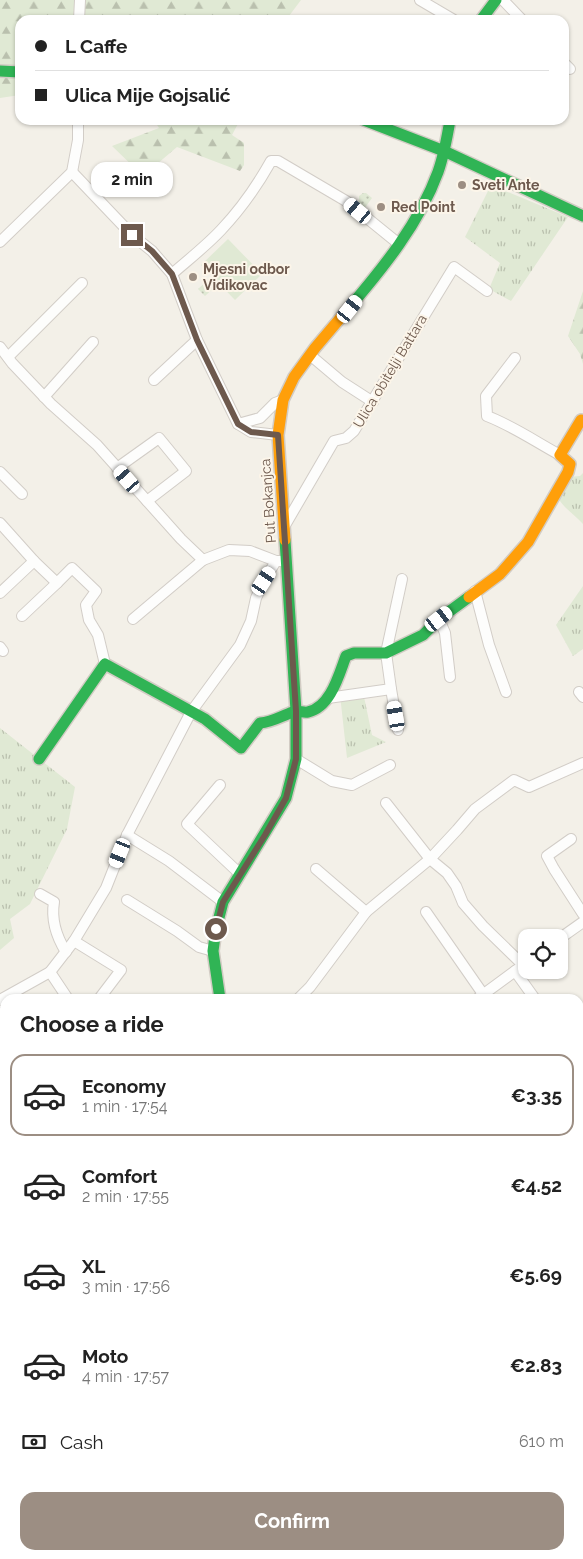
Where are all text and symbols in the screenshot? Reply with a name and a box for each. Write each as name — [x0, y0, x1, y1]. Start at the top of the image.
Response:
text: L Caffe — [65, 35, 127, 57]
text: Ulica Mije Gojsalić — [65, 84, 231, 106]
callout: 2 min — [91, 162, 173, 198]
text: 2 min — [111, 170, 153, 189]
place label: Sveti Ante — [472, 177, 540, 193]
marker: Sveti Ante — [456, 179, 468, 191]
car — [341, 196, 374, 226]
place label: Red Point — [391, 199, 456, 215]
marker: Red Point — [375, 201, 387, 213]
route end — [121, 224, 143, 246]
place label: Mjesni odbor Vidikovac — [203, 261, 290, 293]
marker: Mjesni odbor Vidikovac — [187, 271, 199, 283]
car — [334, 293, 365, 325]
street label: Ulica obitelji Battara — [350, 312, 430, 430]
street label: Put Bokanjca — [257, 458, 279, 544]
car — [111, 463, 142, 495]
car — [249, 564, 278, 598]
car — [422, 604, 455, 634]
car — [386, 700, 405, 732]
car — [107, 836, 132, 870]
route start — [205, 918, 227, 940]
map controls — [518, 929, 568, 979]
button: locate — [518, 929, 568, 979]
text: Choose a ride — [20, 1011, 164, 1037]
icon: car — [22, 1073, 67, 1118]
text: Economy — [82, 1075, 166, 1097]
text: €3.35 — [511, 1084, 562, 1106]
text: 1 min · 17:54 — [82, 1097, 167, 1116]
icon: car — [22, 1163, 67, 1208]
text: Comfort — [82, 1165, 157, 1187]
text: €4.52 — [510, 1174, 562, 1196]
text: 2 min · 17:55 — [82, 1187, 169, 1206]
icon: car — [22, 1253, 67, 1298]
text: XL — [82, 1255, 105, 1277]
text: €5.69 — [509, 1264, 562, 1286]
text: 3 min · 17:56 — [82, 1277, 170, 1296]
icon: car — [22, 1343, 67, 1388]
text: Moto — [82, 1345, 128, 1367]
text: €2.83 — [510, 1354, 562, 1376]
text: 4 min · 17:57 — [82, 1367, 169, 1386]
icon: cash — [20, 1428, 48, 1456]
text: Cash — [60, 1431, 104, 1453]
text: 610 m — [519, 1432, 564, 1451]
button: Confirm — [20, 1492, 564, 1550]

